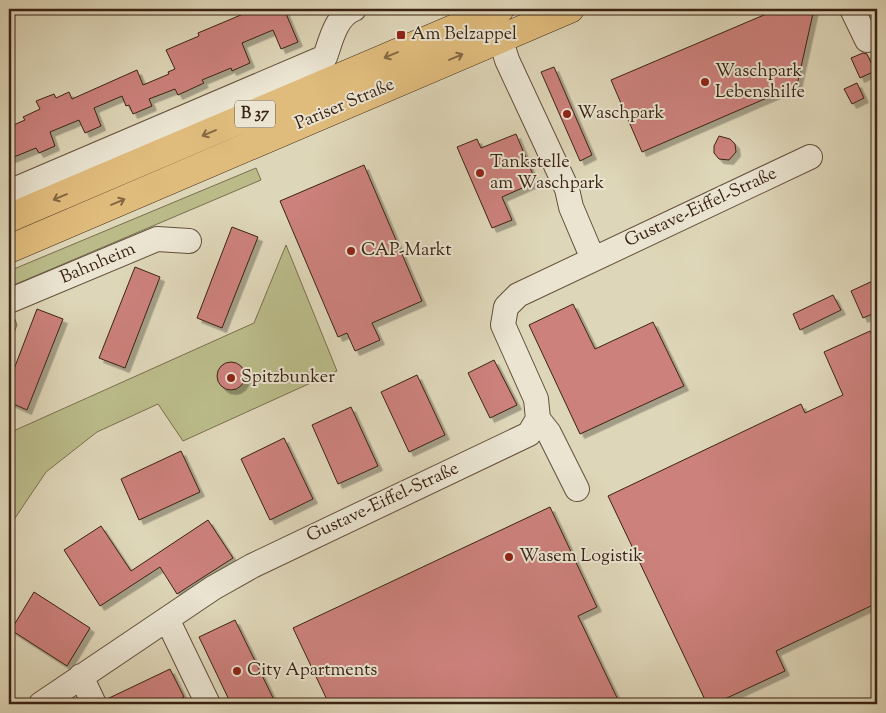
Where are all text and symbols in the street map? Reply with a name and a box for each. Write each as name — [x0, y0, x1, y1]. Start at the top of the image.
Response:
place label: Am Belzappel — [411, 22, 517, 48]
marker: Am Belzappel — [395, 29, 407, 41]
one-way arrow — [384, 51, 399, 61]
one-way arrow — [448, 51, 463, 61]
place label: Waschpark Lebenshilfe — [715, 59, 805, 106]
street label: Pariser Straße — [291, 72, 399, 138]
marker: Waschpark Lebenshilfe — [699, 76, 711, 88]
road number: B 37 — [235, 100, 275, 128]
place label: Waschpark — [577, 101, 664, 127]
marker: Waschpark — [561, 108, 573, 120]
one-way arrow — [202, 128, 217, 138]
place label: Tankstelle am Waschpark — [490, 150, 604, 197]
street label: Gustave-Eiffel-Straße — [621, 161, 781, 255]
marker: Tankstelle am Waschpark — [474, 167, 486, 179]
one-way arrow — [53, 192, 68, 202]
one-way arrow — [110, 197, 125, 207]
street label: Bahnheim — [56, 236, 140, 292]
place label: CAP-Markt — [361, 238, 452, 264]
marker: CAP-Markt — [345, 245, 357, 257]
place label: Spitzbunker — [241, 365, 335, 391]
marker: Spitzbunker — [225, 372, 237, 384]
street label: Gustave-Eiffel-Straße — [303, 456, 463, 550]
place label: Wasem Logistik — [519, 544, 643, 570]
marker: Wasem Logistik — [503, 551, 515, 563]
place label: City Apartments — [247, 658, 377, 684]
marker: City Apartments — [231, 665, 243, 677]

